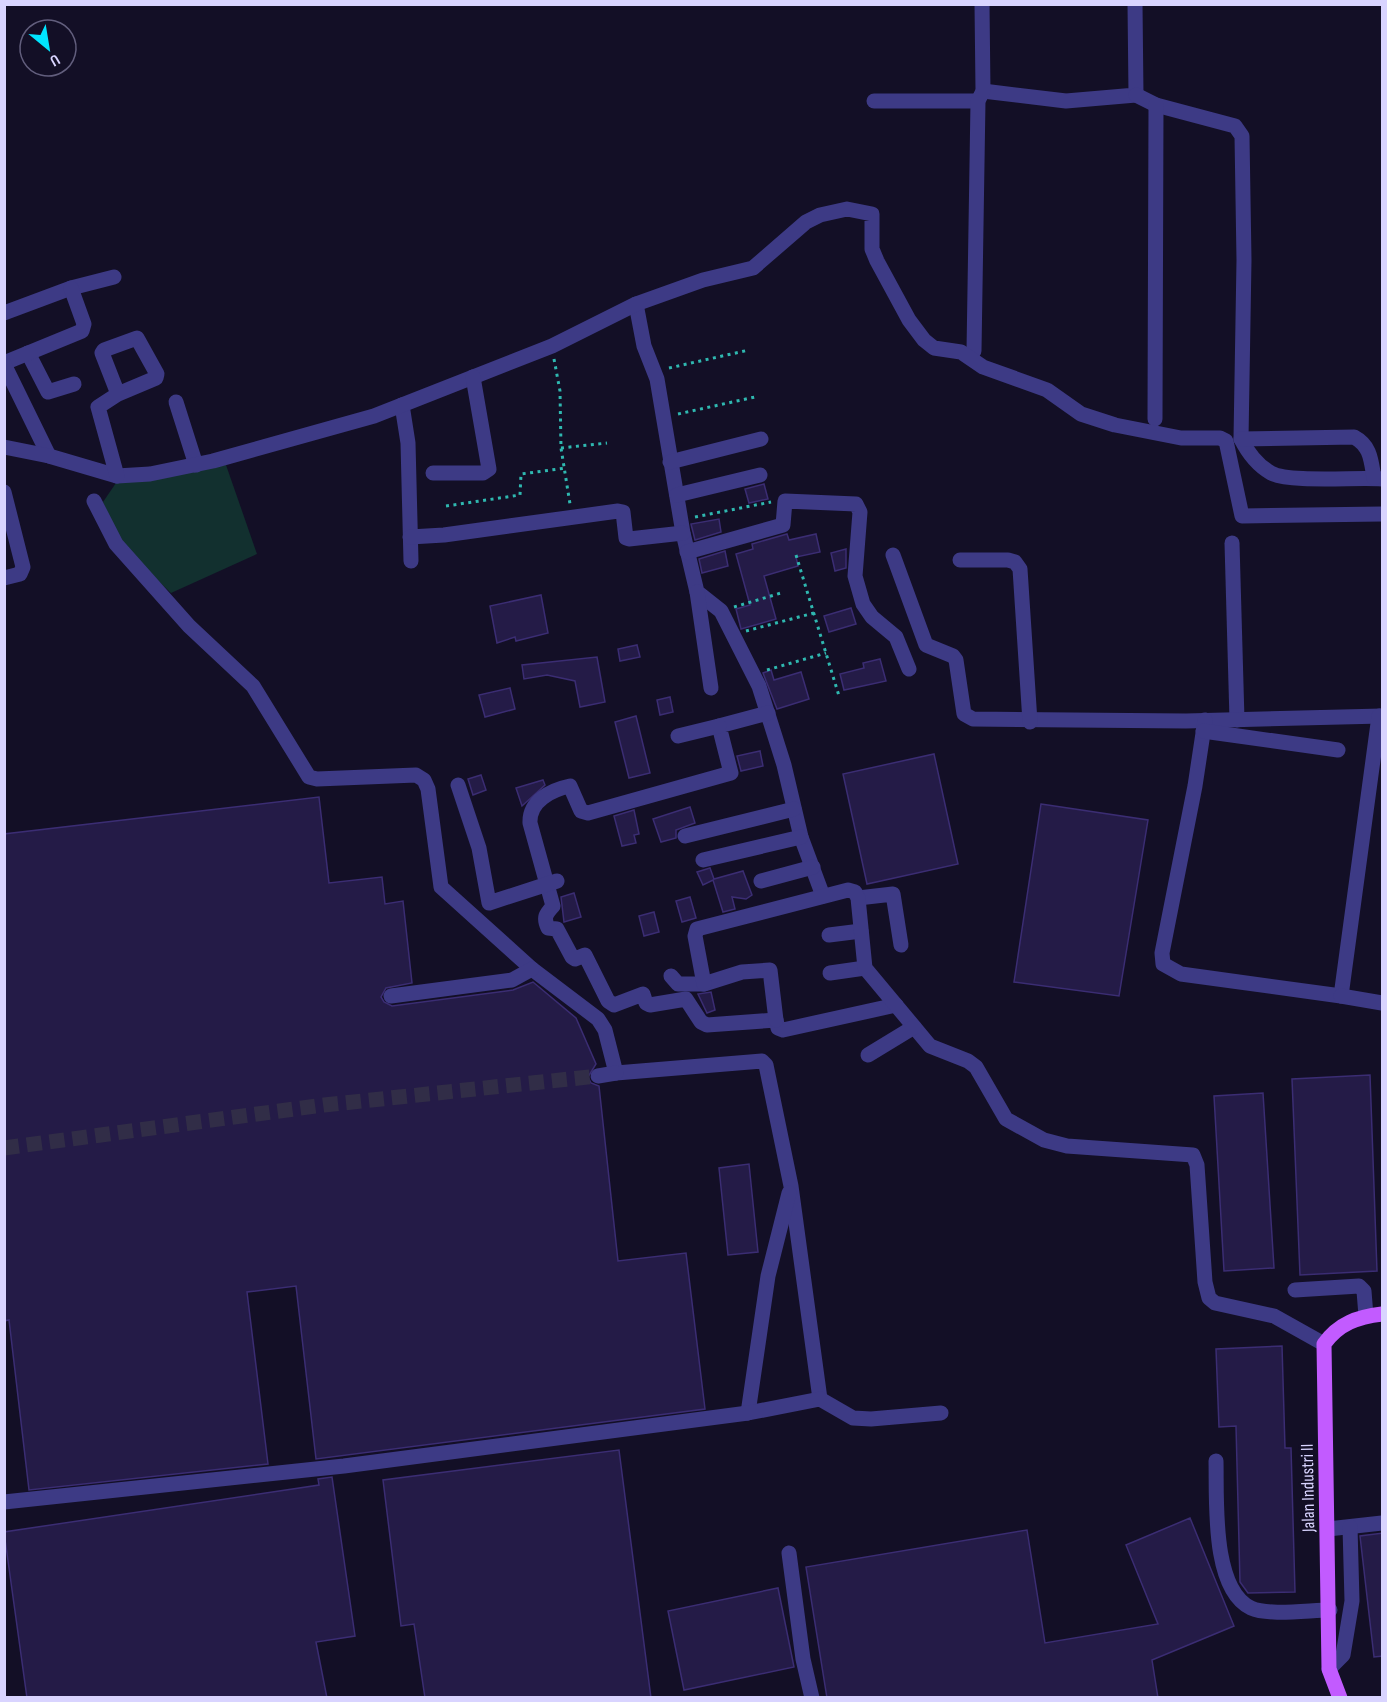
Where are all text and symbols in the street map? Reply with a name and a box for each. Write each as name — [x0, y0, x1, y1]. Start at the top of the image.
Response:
north arrow — [18, 18, 78, 78]
text: U — [46, 49, 63, 70]
street label: Jalan Industri II — [1297, 1444, 1319, 1533]

